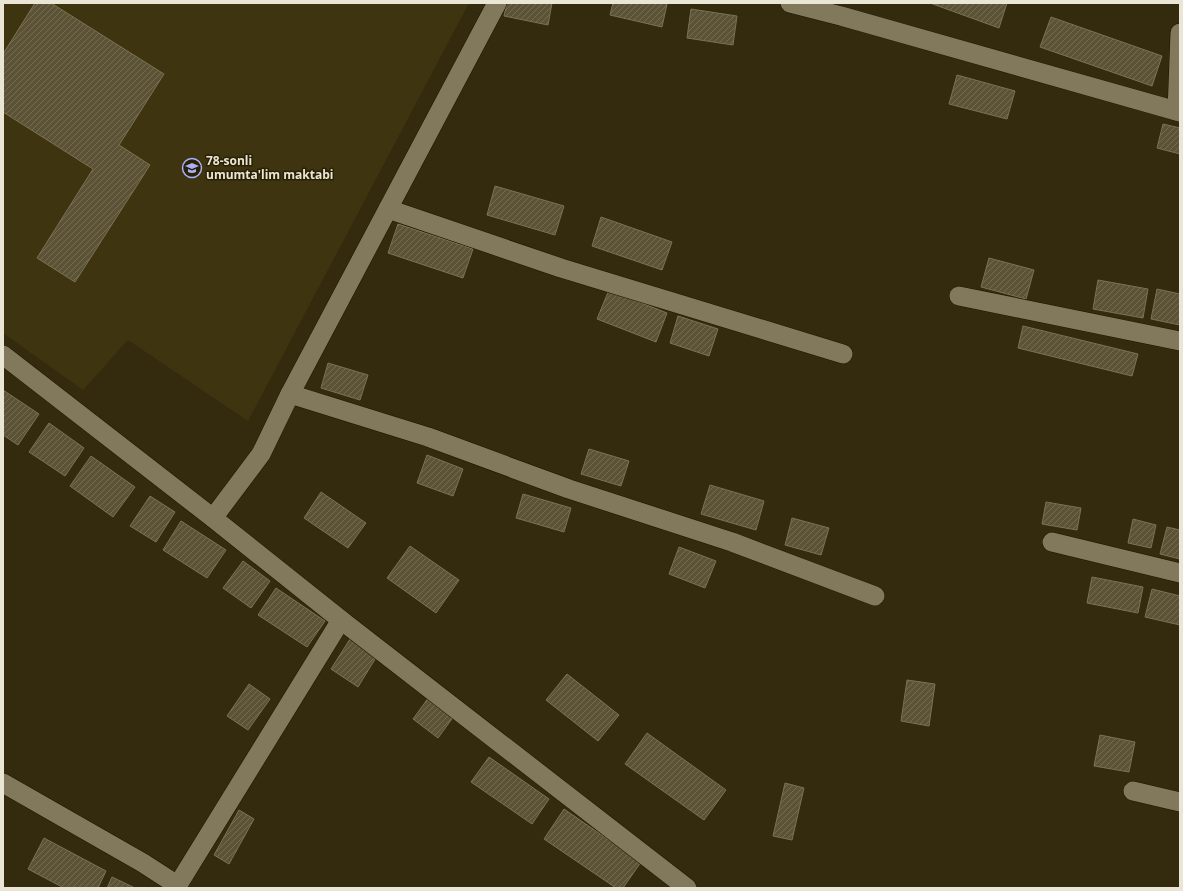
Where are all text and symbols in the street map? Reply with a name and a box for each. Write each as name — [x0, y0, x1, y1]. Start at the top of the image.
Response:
place label: 78-sonli umumta'lim maktabi — [206, 152, 333, 183]
school or university icon: 78-sonli umumta'lim maktabi — [181, 157, 203, 179]

